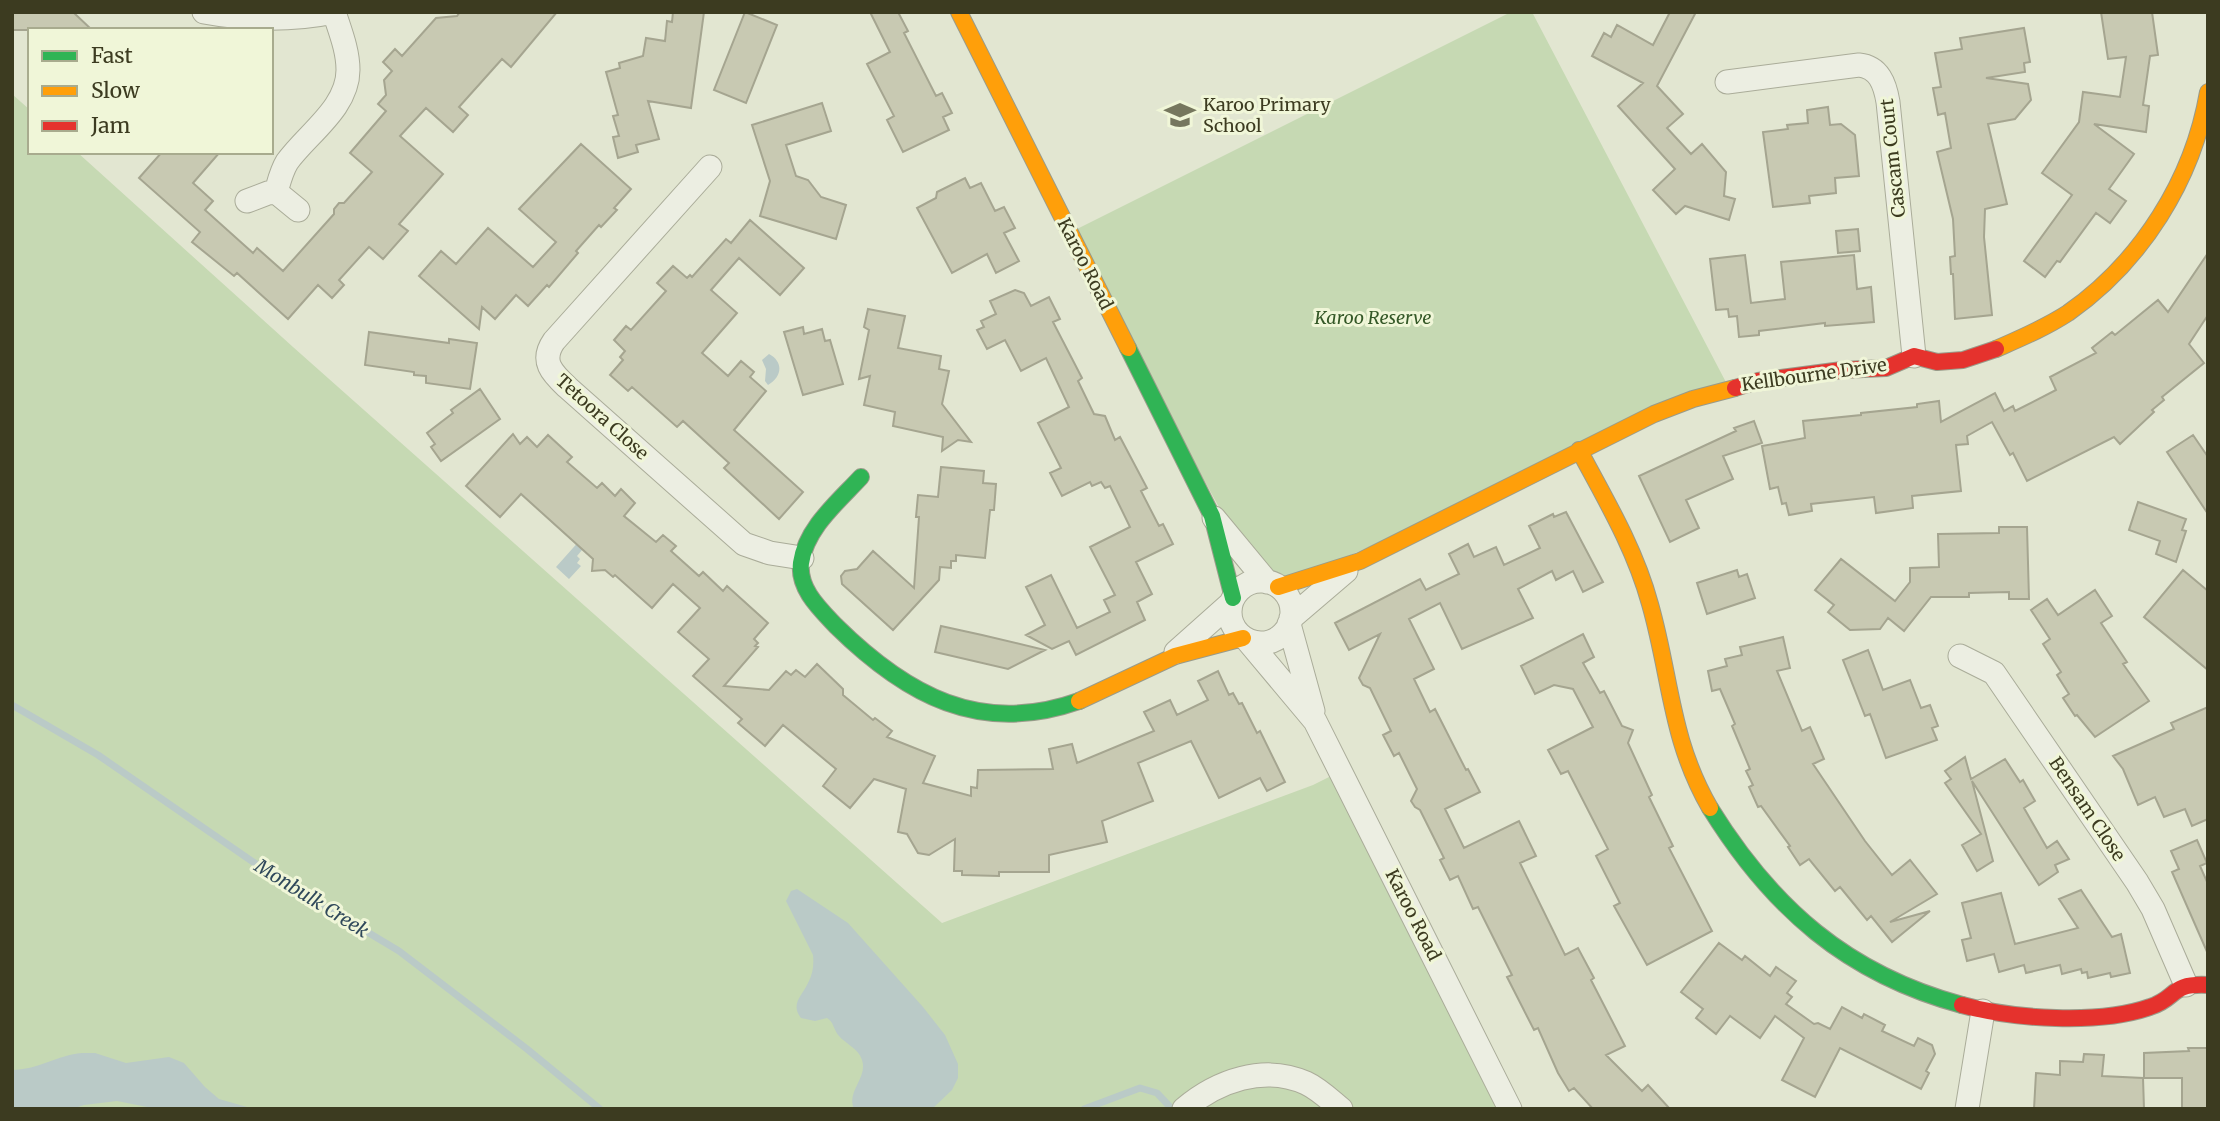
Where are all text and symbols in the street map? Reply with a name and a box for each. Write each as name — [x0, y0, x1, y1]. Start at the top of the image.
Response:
legend — [28, 28, 273, 154]
text: Fast — [91, 42, 133, 69]
text: Slow — [91, 77, 140, 104]
place label: Karoo Primary School — [1203, 93, 1331, 137]
street label: Cascam Court — [1875, 97, 1910, 219]
school or university icon: Karoo Primary School — [1163, 98, 1197, 132]
text: Jam — [90, 112, 130, 139]
street label: Karoo Road — [1053, 214, 1118, 313]
park label: Karoo Reserve — [1314, 306, 1431, 329]
street label: Kellbourne Drive — [1740, 353, 1888, 396]
street label: Tetoora Close — [551, 369, 654, 464]
street label: Bensam Close — [2044, 752, 2131, 865]
water label: Monbulk Creek — [250, 853, 374, 943]
street label: Karoo Road — [1381, 865, 1446, 964]

